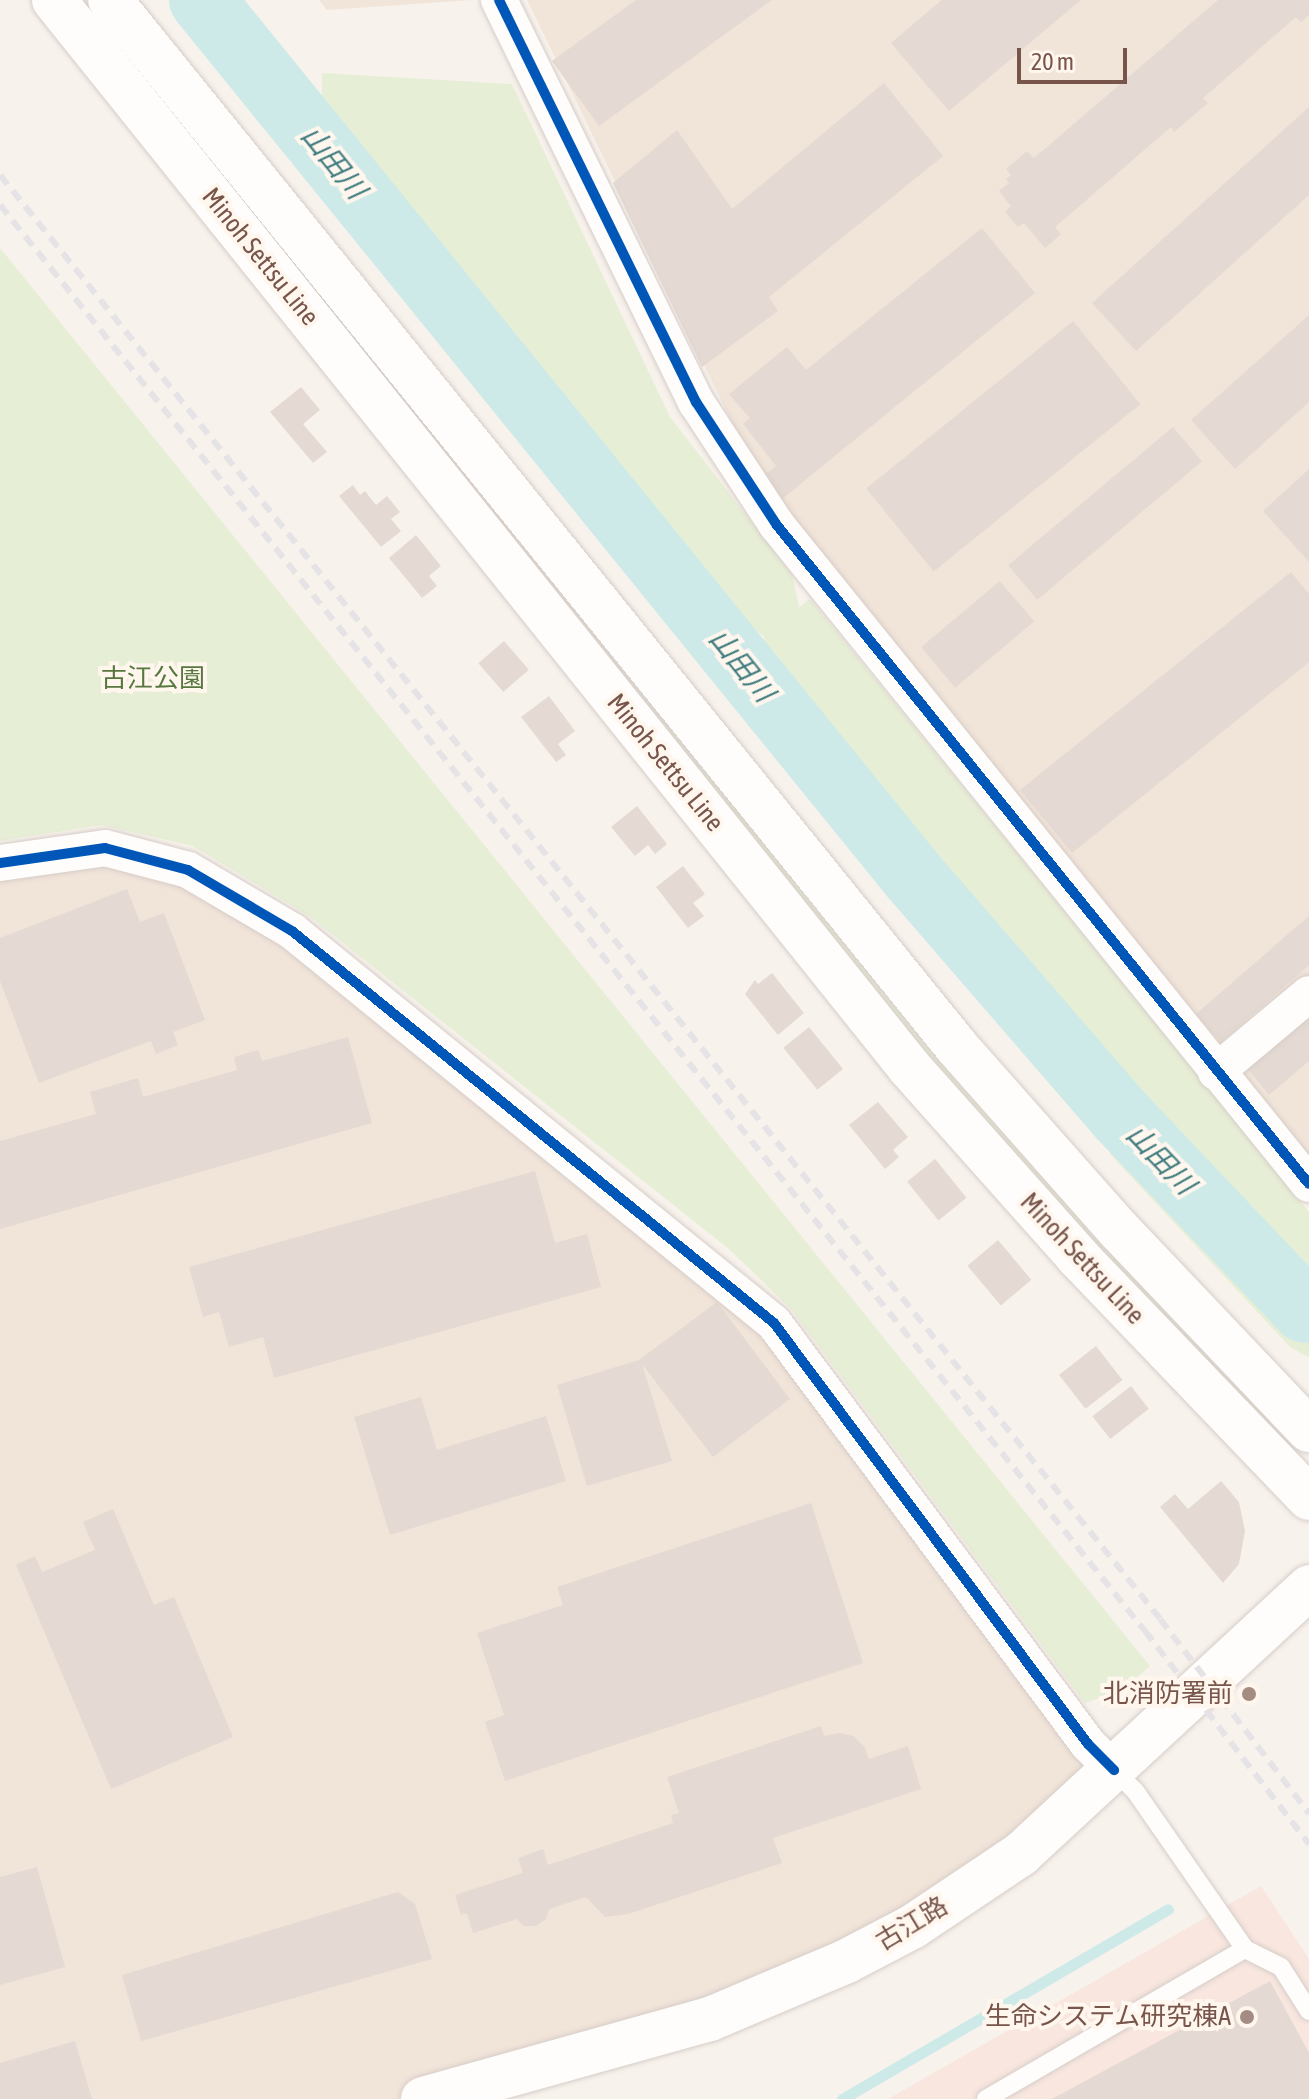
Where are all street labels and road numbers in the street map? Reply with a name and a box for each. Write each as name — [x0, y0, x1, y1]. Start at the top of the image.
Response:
street label: Minoh Settsu Line — [195, 182, 325, 332]
street label: Minoh Settsu Line — [600, 688, 730, 838]
street label: Minoh Settsu Line — [1013, 1187, 1151, 1331]
street label: 古江路 — [871, 1891, 953, 1957]

